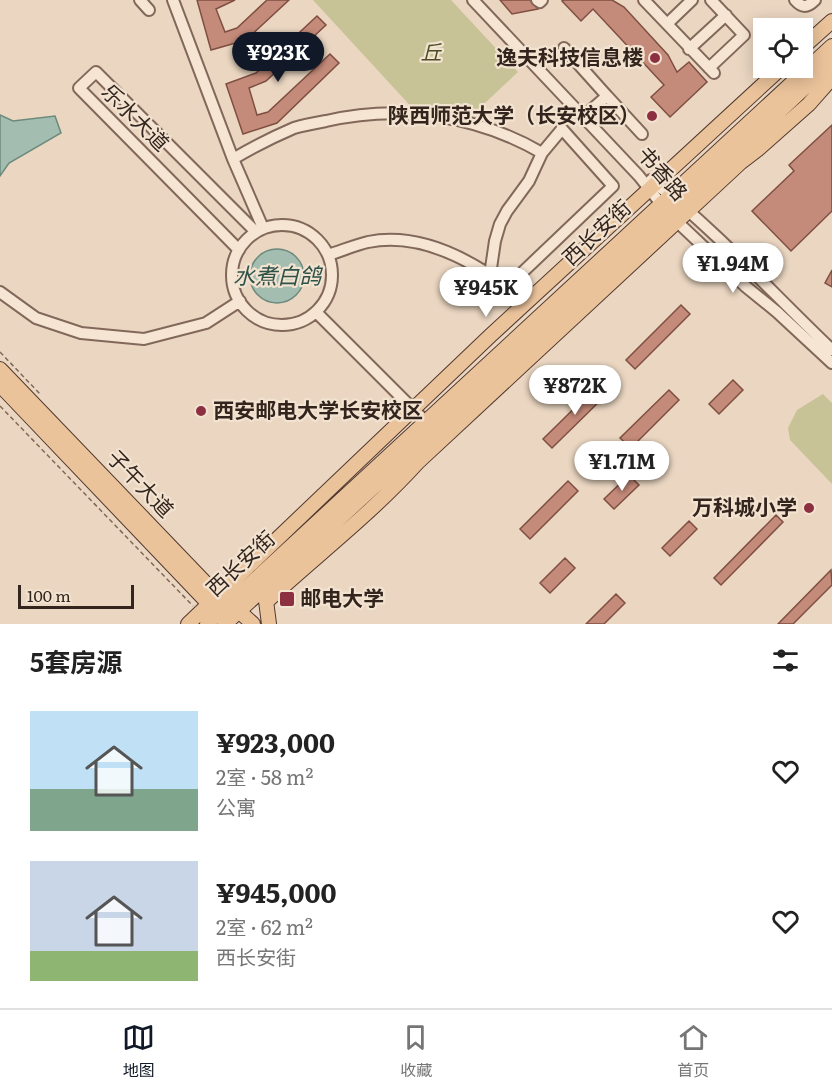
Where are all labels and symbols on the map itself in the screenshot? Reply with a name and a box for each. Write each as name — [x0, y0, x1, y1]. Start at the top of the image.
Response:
pin: ¥923K — [236, 32, 320, 83]
park label: 丘 — [421, 35, 443, 66]
place label: 逸夫科技信息楼 — [496, 40, 643, 71]
marker: 逸夫科技信息楼 — [648, 51, 662, 65]
street label: 乐水大道 — [96, 76, 177, 157]
place label: 陕西师范大学（长安校区） — [388, 98, 640, 129]
marker: 陕西师范大学（长安校区） — [645, 109, 659, 123]
street label: 书香路 — [632, 138, 696, 206]
street label: 西长安街 — [554, 191, 637, 271]
pin: ¥1.94M — [684, 243, 782, 294]
water label: 水煮白鸽 — [233, 258, 324, 291]
pin: ¥945K — [444, 267, 528, 318]
pin: ¥872K — [533, 365, 617, 416]
place label: 西安邮电大学长安校区 — [213, 393, 423, 424]
marker: 西安邮电大学长安校区 — [194, 404, 208, 418]
street label: 子午大道 — [101, 441, 182, 523]
pin: ¥1.71M — [573, 441, 671, 492]
place label: 万科城小学 — [692, 490, 797, 521]
marker: 万科城小学 — [802, 501, 816, 515]
street label: 西长安街 — [198, 522, 281, 602]
place label: 邮电大学 — [300, 581, 384, 612]
scale bar — [18, 582, 134, 610]
marker: 邮电大学 — [278, 590, 296, 608]

